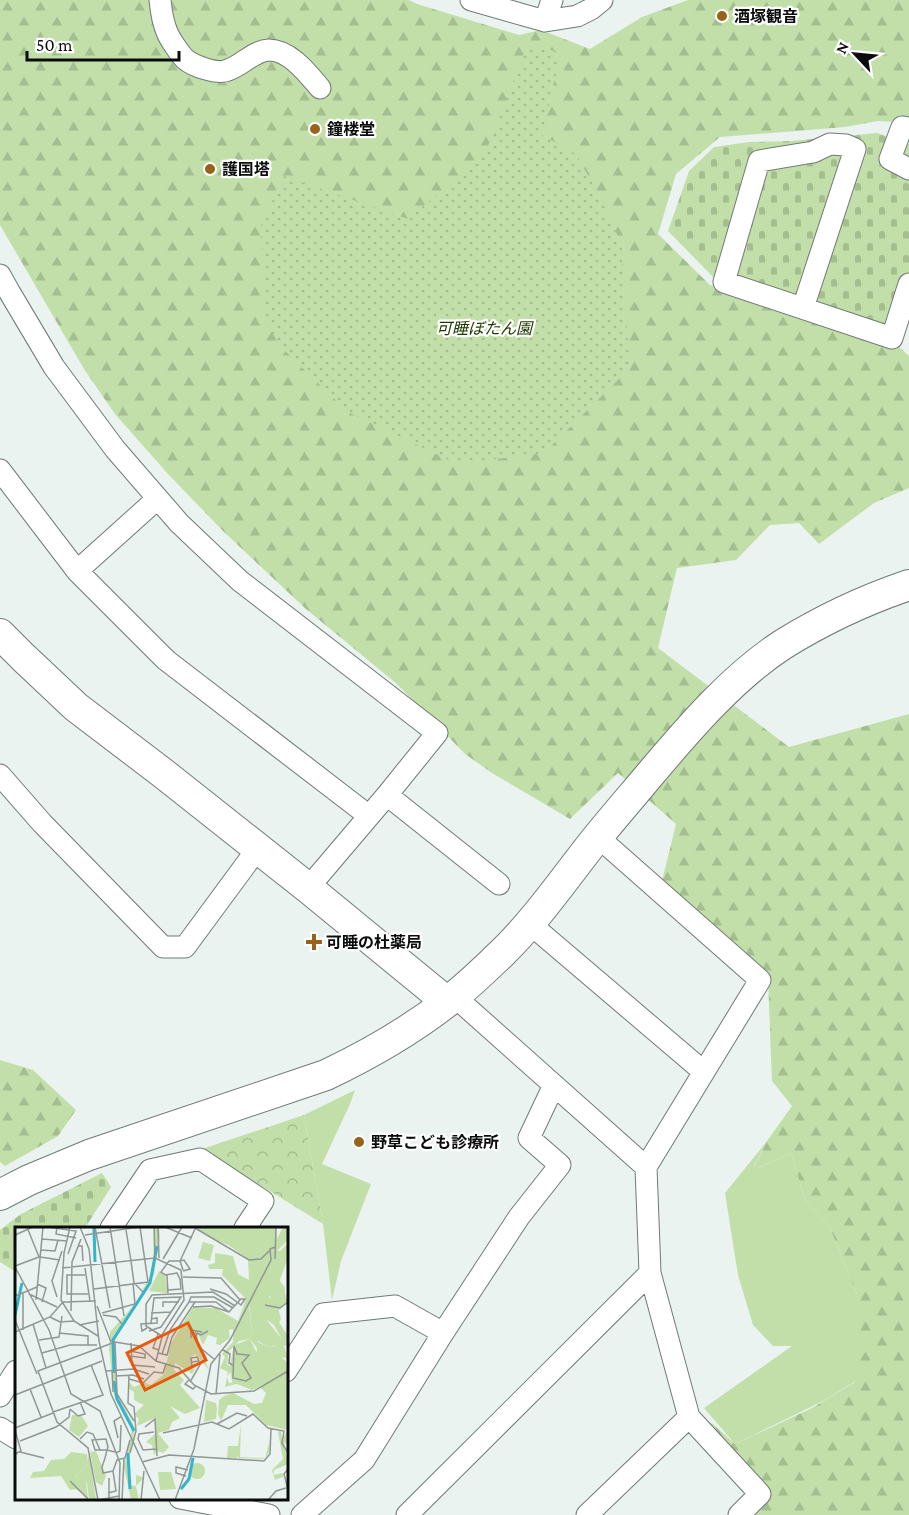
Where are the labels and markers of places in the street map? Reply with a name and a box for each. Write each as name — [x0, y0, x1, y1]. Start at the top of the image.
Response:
place label: 酒塚観音 — [734, 8, 798, 25]
marker: 酒塚観音 — [715, 9, 729, 23]
place label: 鐘楼堂 — [327, 120, 375, 138]
marker: 鐘楼堂 — [308, 122, 322, 136]
place label: 護国塔 — [222, 161, 270, 178]
marker: 護国塔 — [203, 162, 217, 176]
place label: 可睡の杜薬局 — [326, 934, 422, 951]
marker: 可睡の杜薬局 — [307, 935, 321, 949]
place label: 野草こども診療所 — [371, 1134, 499, 1151]
marker: 野草こども診療所 — [352, 1135, 366, 1149]

